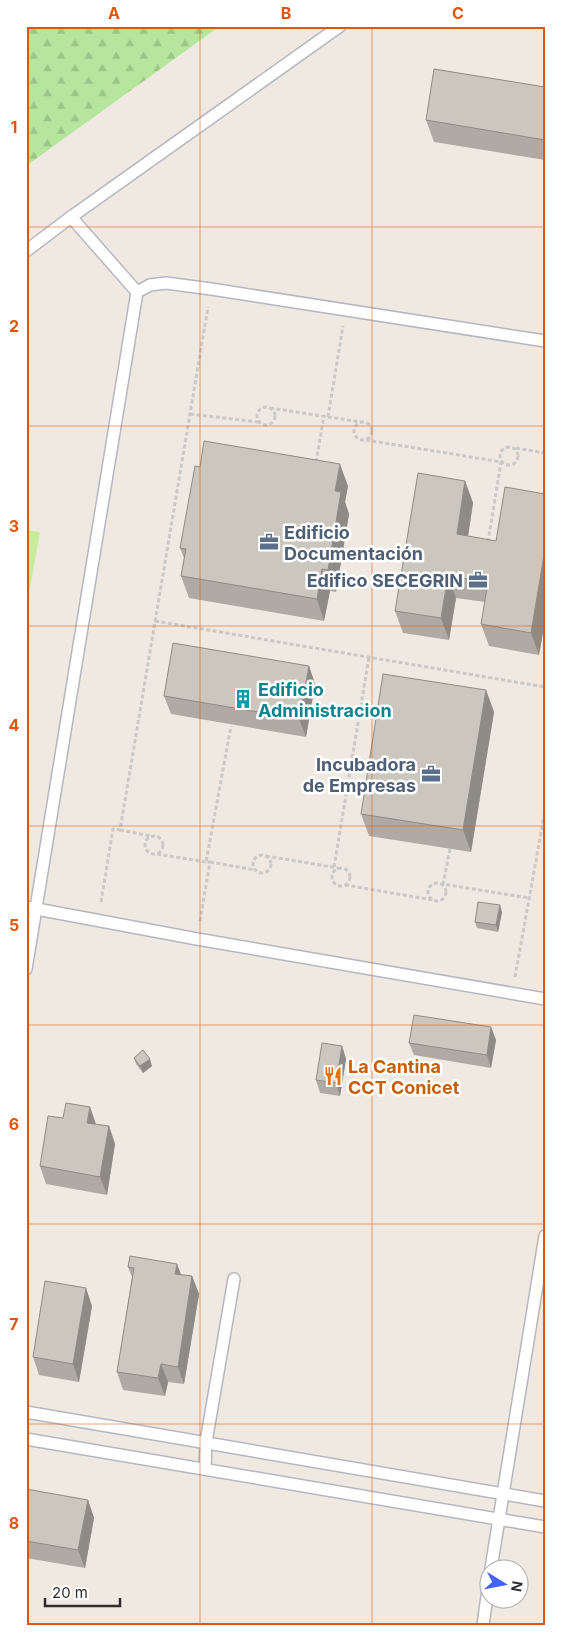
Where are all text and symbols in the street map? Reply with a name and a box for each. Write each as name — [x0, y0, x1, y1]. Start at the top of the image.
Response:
text: A — [108, 3, 120, 23]
text: B — [281, 3, 291, 23]
text: C — [452, 3, 464, 23]
text: 1 — [11, 117, 17, 137]
text: 2 — [9, 316, 19, 336]
text: 3 — [9, 516, 19, 536]
place label: Edificio Documentación — [284, 522, 423, 564]
office icon: Edificio Documentación — [258, 531, 280, 553]
office icon: Edifico SECEGRIN — [467, 569, 489, 591]
place label: Edifico SECEGRIN — [307, 570, 463, 591]
place label: Edificio Administracion — [258, 679, 392, 721]
building icon: Edificio Administracion — [232, 688, 254, 710]
text: 4 — [9, 715, 20, 735]
place label: Incubadora de Empresas — [303, 754, 416, 796]
office icon: Incubadora de Empresas — [420, 763, 442, 785]
text: 5 — [9, 915, 19, 935]
place label: La Cantina CCT Conicet — [348, 1056, 460, 1098]
restaurant icon: La Cantina CCT Conicet — [322, 1065, 344, 1087]
text: 6 — [9, 1114, 19, 1134]
text: 7 — [9, 1314, 19, 1334]
text: 8 — [9, 1513, 19, 1533]
north arrow — [478, 1558, 528, 1608]
scale bar — [45, 1576, 120, 1608]
text: N — [508, 1580, 527, 1593]
text: 20 m — [52, 1583, 88, 1602]

